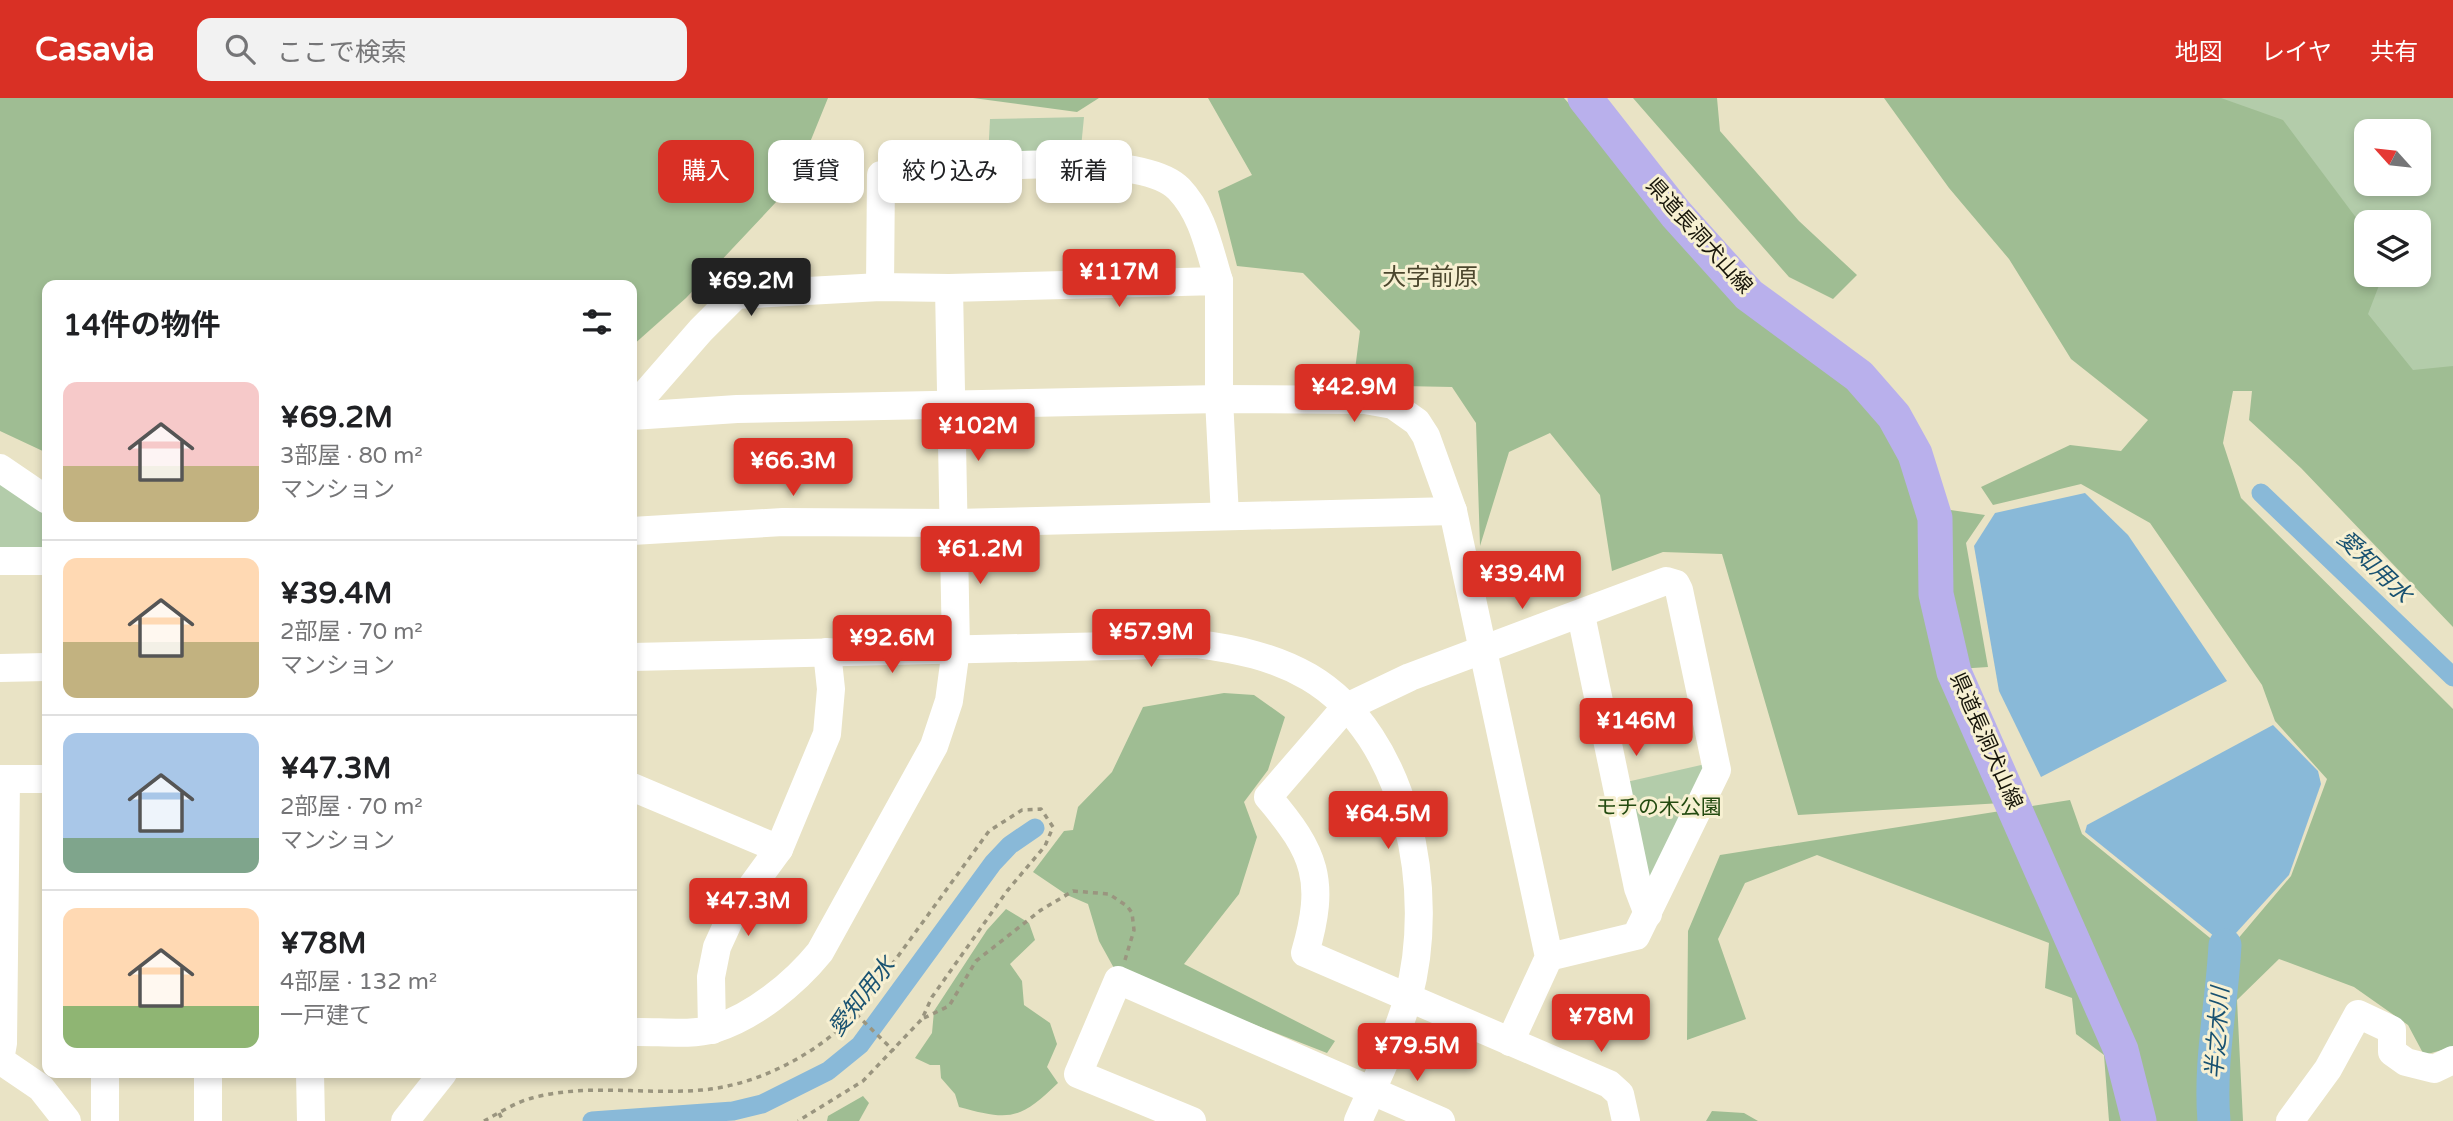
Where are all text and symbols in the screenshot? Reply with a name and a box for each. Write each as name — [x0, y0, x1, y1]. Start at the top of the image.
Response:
search box — [197, 18, 687, 81]
text: Casavia — [35, 30, 155, 69]
icon: search — [221, 30, 259, 68]
text: ここで検索 — [277, 37, 407, 68]
text: 地図 — [2175, 38, 2223, 67]
text: レイヤ — [2261, 38, 2332, 67]
text: 共有 — [2370, 38, 2418, 67]
north arrow — [2354, 119, 2431, 196]
map controls — [2354, 119, 2431, 287]
chip: 購入 — [658, 140, 754, 203]
chip: 賃貸 — [768, 140, 864, 203]
chip: 絞り込み — [878, 140, 1022, 203]
chip: 新着 — [1036, 140, 1132, 203]
street label: 県道長洞犬山線 — [1641, 173, 1757, 299]
button: layers — [2354, 210, 2431, 287]
pin: ¥117M — [1070, 250, 1168, 309]
pin: ¥69.2M — [694, 258, 808, 318]
text: ¥117M — [1079, 258, 1159, 286]
district label: 大字前原 — [1382, 263, 1478, 292]
text: ¥69.2M — [708, 267, 794, 295]
icon: filters — [578, 303, 616, 341]
text: 14件の物件 — [63, 307, 221, 344]
pin: ¥42.9M — [1297, 364, 1411, 424]
text: ¥42.9M — [1311, 373, 1397, 401]
text: ¥69.2M — [280, 399, 393, 436]
pin: ¥102M — [929, 404, 1027, 463]
icon: home — [119, 410, 203, 494]
text: ¥102M — [938, 412, 1018, 440]
pin: ¥66.3M — [736, 438, 850, 498]
text: 3部屋 · 80 m² — [280, 442, 423, 470]
text: ¥66.3M — [750, 447, 836, 475]
text: マンション — [280, 476, 395, 504]
water label: 愛知用水 — [2331, 525, 2419, 611]
pin: ¥61.2M — [923, 526, 1037, 586]
text: ¥61.2M — [937, 535, 1023, 563]
pin: ¥39.4M — [1465, 552, 1579, 611]
text: ¥39.4M — [1479, 560, 1565, 588]
text: ¥39.4M — [280, 575, 392, 612]
icon: home — [119, 586, 203, 670]
pin: ¥57.9M — [1094, 610, 1208, 669]
pin: ¥92.6M — [835, 616, 949, 675]
text: 2部屋 · 70 m² — [280, 618, 423, 646]
text: ¥57.9M — [1108, 618, 1194, 646]
text: ¥92.6M — [849, 624, 935, 652]
text: マンション — [280, 652, 395, 680]
street label: 県道長洞犬山線 — [1945, 669, 2027, 813]
pin: ¥146M — [1587, 698, 1685, 758]
text: ¥146M — [1596, 707, 1676, 735]
text: ¥47.3M — [280, 750, 392, 787]
icon: home — [119, 761, 203, 845]
pin: ¥64.5M — [1331, 792, 1445, 851]
text: 2部屋 · 70 m² — [280, 793, 423, 821]
park label: モチの木公園 — [1596, 795, 1722, 820]
text: ¥64.5M — [1345, 800, 1431, 828]
text: マンション — [280, 827, 395, 855]
pin: ¥47.3M — [691, 878, 805, 938]
text: ¥47.3M — [705, 887, 791, 915]
text: ¥78M — [280, 925, 366, 962]
icon: home — [119, 936, 203, 1020]
water label: 愛知用水 — [823, 950, 903, 1042]
text: 4部屋 · 132 m² — [280, 968, 437, 996]
water label: 半之木川 — [2201, 983, 2235, 1080]
pin: ¥78M — [1560, 995, 1642, 1054]
text: 一戸建て — [280, 1002, 372, 1030]
text: ¥78M — [1568, 1003, 1634, 1031]
pin: ¥79.5M — [1360, 1024, 1474, 1083]
text: ¥79.5M — [1374, 1032, 1460, 1060]

